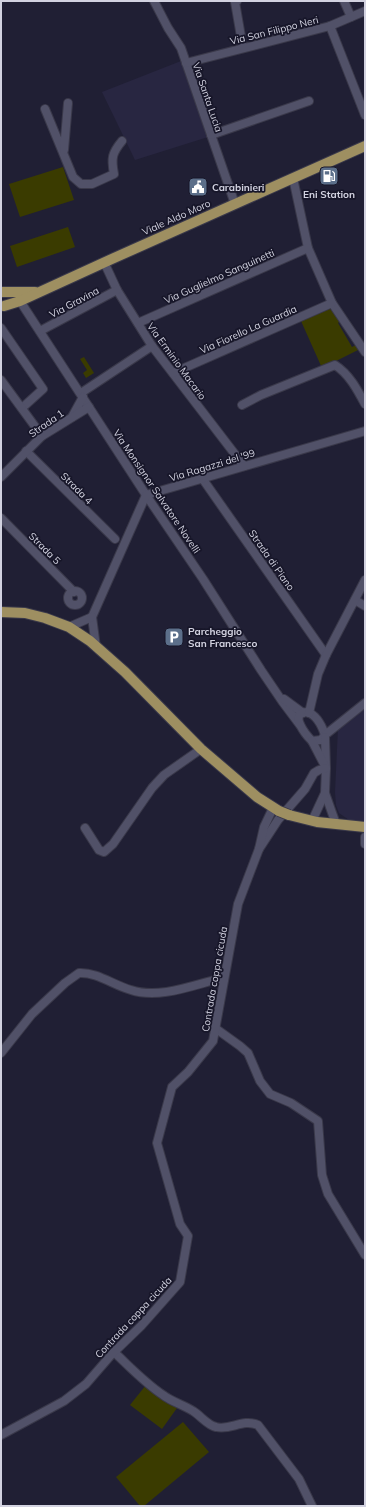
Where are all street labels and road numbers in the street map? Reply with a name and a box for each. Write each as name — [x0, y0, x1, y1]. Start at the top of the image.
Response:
street label: Via San Filippo Neri — [229, 13, 320, 48]
street label: Via Santa Lucia — [190, 61, 225, 134]
street label: Viale Aldo Moro — [140, 196, 213, 238]
street label: Via Guglielmo Sanguinetti — [162, 246, 276, 307]
street label: Via Gravina — [47, 284, 101, 321]
street label: Via Fiorello La Guardia — [198, 302, 299, 357]
street label: Via Erminio Macario — [144, 320, 209, 403]
street label: Strada 1 — [26, 407, 66, 440]
street label: Via Monsignor Salvatore Novelli — [110, 427, 203, 556]
street label: Via Ragazzi del '99 — [168, 446, 257, 485]
street label: Strada 4 — [58, 470, 95, 507]
street label: Strada di Piano — [246, 527, 298, 593]
street label: Strada 5 — [26, 530, 63, 567]
street label: Contrada coppa cicuda — [199, 925, 230, 1033]
street label: Contrada coppa cicuda — [92, 1274, 175, 1361]

